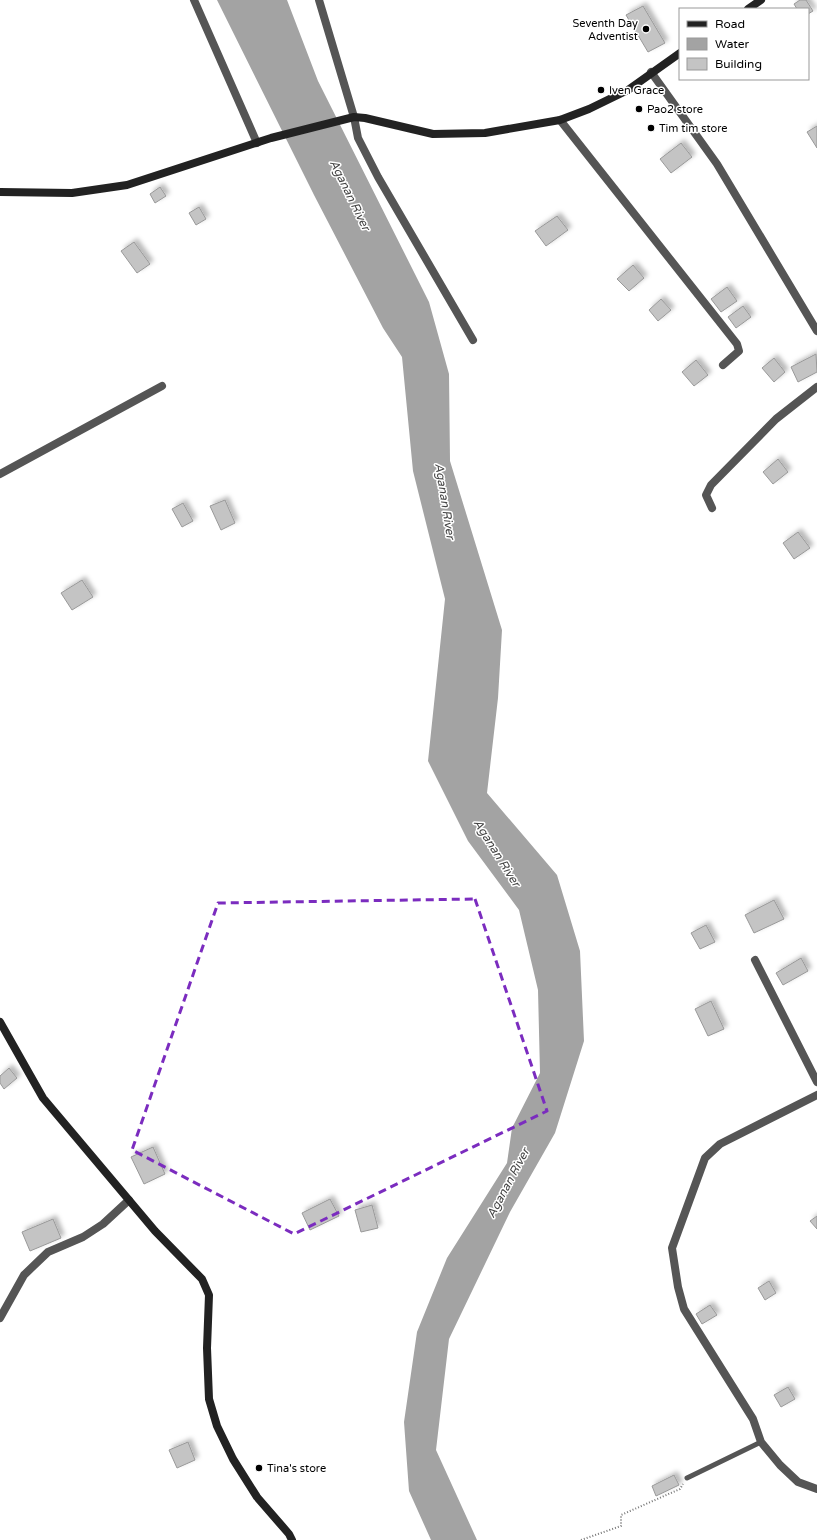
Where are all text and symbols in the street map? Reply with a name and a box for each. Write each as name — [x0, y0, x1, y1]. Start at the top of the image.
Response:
legend — [679, 8, 809, 80]
place label: Seventh Day Adventist — [573, 17, 638, 43]
text: Road — [715, 17, 745, 31]
marker: Seventh Day Adventist — [641, 24, 651, 34]
text: Water — [715, 37, 750, 51]
text: Building — [715, 57, 762, 71]
place label: Iven Grace — [609, 84, 664, 97]
marker: Iven Grace — [596, 85, 606, 95]
place label: Pao2 store — [647, 103, 703, 116]
marker: Pao2 store — [634, 104, 644, 114]
place label: Tim tim store — [659, 122, 728, 135]
marker: Tim tim store — [646, 123, 656, 133]
water label: Aganan River — [327, 157, 374, 234]
water label: Aganan River — [432, 462, 458, 541]
water label: Aganan River — [471, 817, 524, 890]
water label: Aganan River — [484, 1145, 533, 1220]
place label: Tina's store — [267, 1462, 326, 1475]
marker: Tina's store — [254, 1463, 264, 1473]

